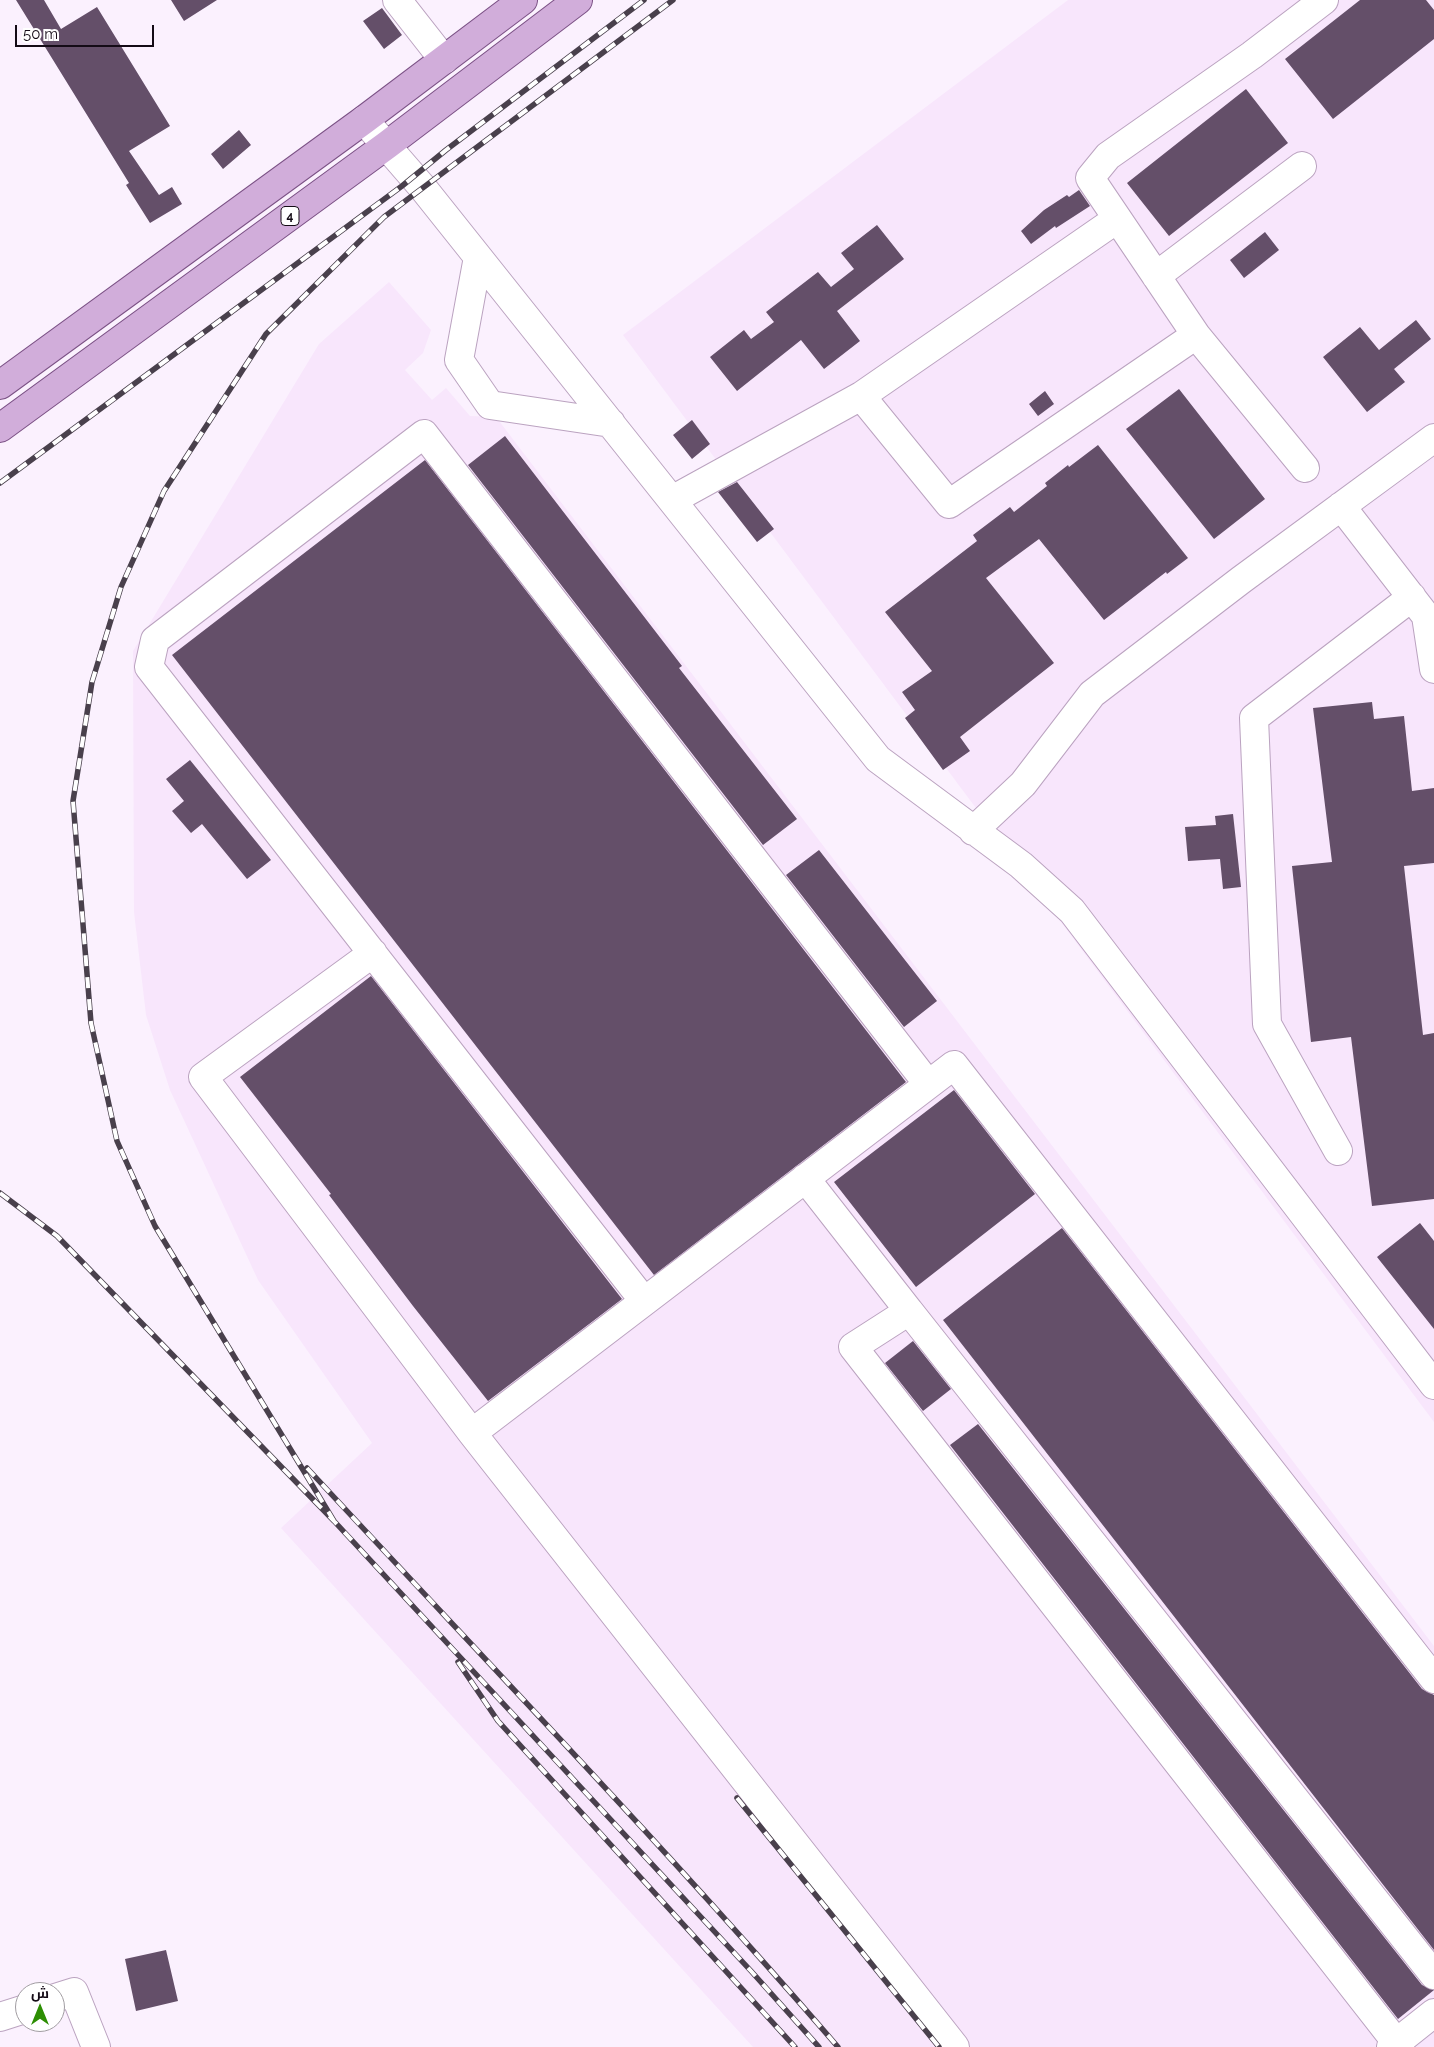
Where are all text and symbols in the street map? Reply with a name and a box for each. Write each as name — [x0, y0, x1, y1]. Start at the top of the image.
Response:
scale bar — [18, 15, 156, 47]
text: 50 m — [23, 25, 58, 43]
road number: 4 — [281, 207, 299, 226]
north arrow — [15, 1982, 65, 2032]
text: ش — [31, 1985, 49, 2001]

